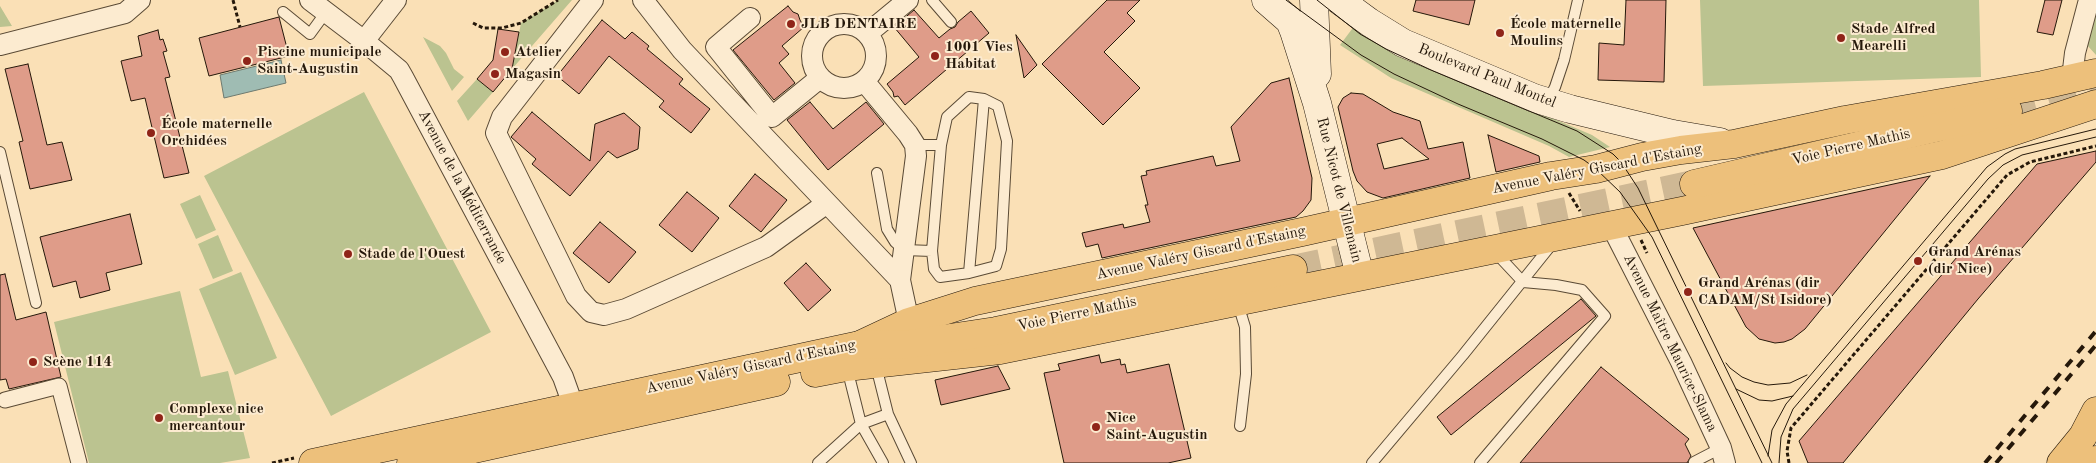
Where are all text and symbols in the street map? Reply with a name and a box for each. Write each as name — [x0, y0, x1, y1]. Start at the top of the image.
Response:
place label: JLB DENTAIRE — [801, 15, 916, 33]
place label: École maternelle Moulins — [1510, 15, 1621, 50]
marker: JLB DENTAIRE — [785, 18, 797, 30]
place label: Stade Alfred Mearelli — [1851, 20, 1936, 55]
marker: École maternelle Moulins — [1494, 27, 1506, 39]
marker: Stade Alfred Mearelli — [1835, 32, 1847, 44]
place label: 1001 Vies Habitat — [945, 38, 1013, 73]
street label: Boulevard Paul Montel — [1415, 40, 1559, 112]
place label: Piscine municipale Saint-Augustin — [257, 43, 381, 78]
place label: Atelier — [515, 43, 561, 61]
marker: Atelier — [499, 46, 511, 58]
marker: 1001 Vies Habitat — [929, 50, 941, 62]
marker: Piscine municipale Saint-Augustin — [241, 55, 253, 67]
place label: Magasin — [505, 65, 561, 83]
marker: Magasin — [489, 68, 501, 80]
street label: Avenue de la Méditerranée — [414, 107, 510, 267]
place label: École maternelle Orchidées — [161, 115, 272, 150]
street label: Rue Nicot de Villemain — [1312, 115, 1366, 265]
street label: Voie Pierre Mathis — [1790, 125, 1912, 169]
marker: École maternelle Orchidées — [145, 127, 157, 139]
street label: Avenue Valéry Giscard d'Estaing — [1490, 140, 1704, 198]
street label: Avenue Valéry Giscard d'Estaing — [1095, 222, 1307, 284]
place label: Grand Arénas (dir Nice) — [1928, 243, 2021, 278]
place label: Stade de l'Ouest — [358, 245, 465, 263]
marker: Stade de l'Ouest — [342, 248, 354, 260]
street label: Avenue Maître Maurice-Slama — [1619, 251, 1721, 435]
marker: Grand Arénas (dir Nice) — [1912, 255, 1924, 267]
place label: Grand Arénas (dir CADAM/St Isidore) — [1698, 274, 1832, 309]
marker: Grand Arénas (dir CADAM/St Isidore) — [1682, 286, 1694, 298]
street label: Voie Pierre Mathis — [1016, 293, 1138, 335]
street label: Avenue Valéry Giscard d'Estaing — [645, 336, 857, 398]
place label: Scène 114 — [43, 353, 112, 371]
marker: Scène 114 — [27, 356, 39, 368]
place label: Complexe nice mercantour — [169, 400, 264, 435]
place label: Nice Saint-Augustin — [1106, 409, 1208, 444]
marker: Complexe nice mercantour — [153, 412, 165, 424]
marker: Nice Saint-Augustin — [1090, 421, 1102, 433]

